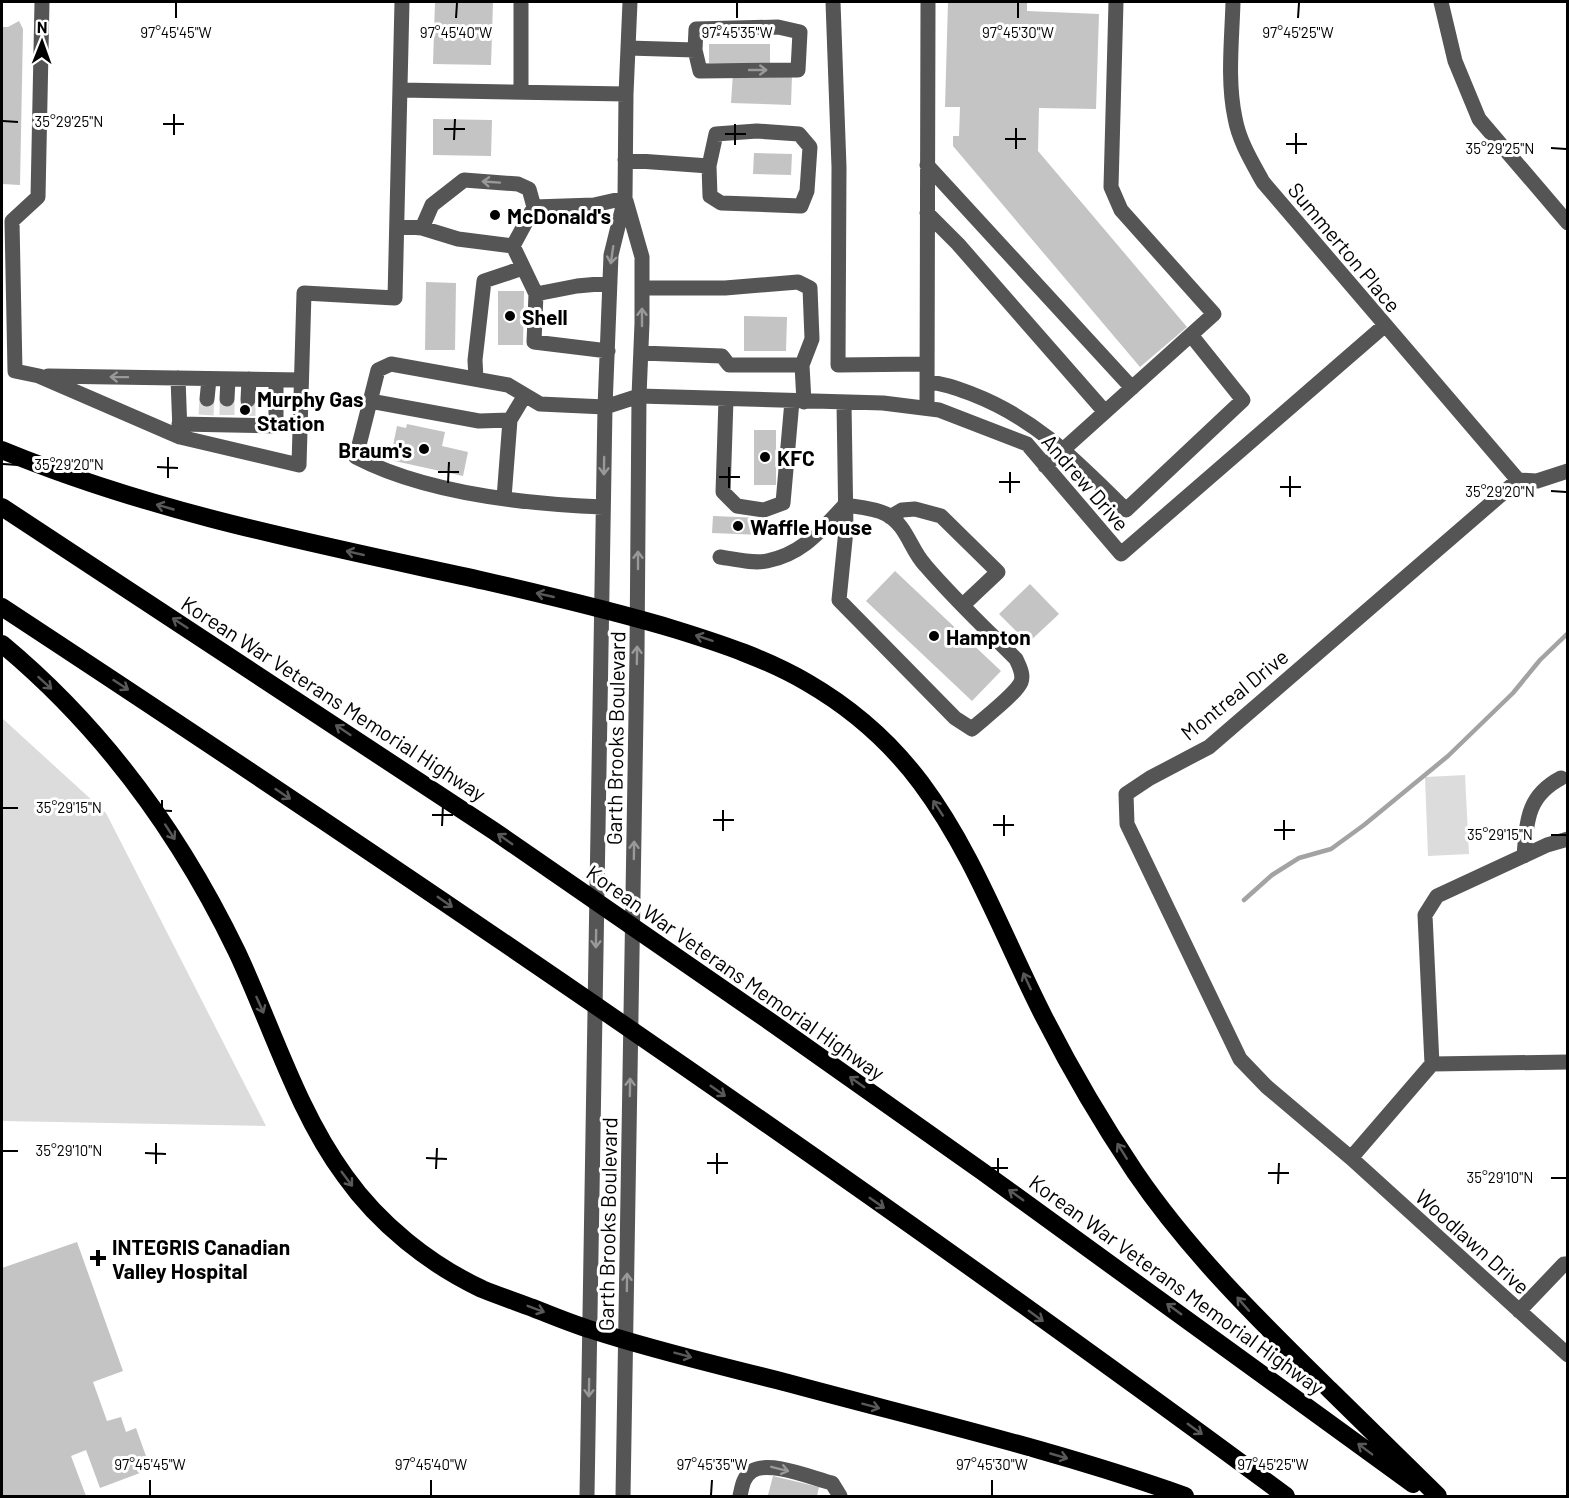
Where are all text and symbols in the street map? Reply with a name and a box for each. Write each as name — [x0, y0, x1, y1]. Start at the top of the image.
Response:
north arrow — [12, 12, 72, 72]
text: N — [37, 17, 48, 36]
text: 97°45'45"W — [140, 23, 212, 41]
text: 97°45'40"W — [420, 23, 492, 41]
text: 97°45'35"W — [701, 23, 773, 41]
text: 97°45'30"W — [982, 23, 1054, 41]
text: 97°45'25"W — [1262, 23, 1334, 41]
one-way arrow — [748, 64, 768, 76]
text: 35°29'25"N — [35, 112, 103, 130]
text: 35°29'25"N — [1466, 139, 1534, 157]
one-way arrow — [481, 176, 501, 187]
street label: Summerton Place — [1283, 177, 1407, 317]
place label: McDonald's — [507, 203, 611, 228]
marker: McDonald's — [488, 208, 502, 222]
one-way arrow — [607, 245, 618, 264]
place label: Shell — [522, 304, 568, 329]
one-way arrow — [636, 307, 648, 327]
marker: Shell — [503, 309, 517, 323]
one-way arrow — [110, 371, 130, 383]
place label: Murphy Gas Station — [257, 386, 364, 435]
marker: Murphy Gas Station — [238, 403, 252, 417]
street label: Andrew Drive — [1037, 429, 1135, 535]
place label: Braum's — [338, 437, 412, 462]
marker: Braum's — [417, 442, 431, 456]
place label: KFC — [777, 445, 815, 470]
marker: KFC — [758, 450, 772, 464]
text: 35°29'20"N — [34, 455, 104, 473]
one-way arrow — [598, 455, 610, 475]
text: 35°29'20"N — [1465, 482, 1535, 500]
one-way arrow — [156, 501, 175, 512]
place label: Waffle House — [750, 514, 872, 539]
marker: Waffle House — [731, 519, 745, 533]
one-way arrow — [346, 546, 365, 558]
one-way arrow — [632, 550, 644, 570]
one-way arrow — [536, 589, 556, 600]
street label: Korean War Veterans Memorial Highway — [177, 590, 491, 806]
one-way arrow — [173, 617, 189, 629]
place label: Hampton — [946, 624, 1031, 649]
marker: Hampton — [927, 629, 941, 643]
street label: Garth Brooks Boulevard — [601, 631, 629, 845]
one-way arrow — [695, 632, 714, 643]
street label: Montreal Drive — [1175, 643, 1293, 745]
one-way arrow — [631, 645, 643, 665]
one-way arrow — [38, 676, 53, 690]
one-way arrow — [112, 679, 129, 692]
one-way arrow — [335, 724, 352, 736]
one-way arrow — [274, 788, 291, 800]
text: 35°29'15"N — [36, 798, 102, 816]
one-way arrow — [931, 800, 943, 817]
one-way arrow — [164, 824, 176, 840]
text: 35°29'15"N — [1467, 825, 1533, 843]
one-way arrow — [498, 833, 514, 845]
one-way arrow — [628, 840, 640, 860]
street label: Korean War Veterans Memorial Highway — [582, 859, 890, 1085]
one-way arrow — [436, 896, 452, 908]
one-way arrow — [590, 928, 601, 948]
one-way arrow — [1020, 973, 1032, 991]
one-way arrow — [255, 995, 266, 1014]
one-way arrow — [849, 1076, 865, 1089]
one-way arrow — [625, 1077, 636, 1097]
one-way arrow — [709, 1085, 725, 1097]
street label: Garth Brooks Boulevard — [593, 1117, 621, 1331]
text: 35°29'10"N — [36, 1141, 102, 1159]
one-way arrow — [1116, 1143, 1128, 1160]
text: 35°29'10"N — [1467, 1168, 1533, 1186]
street label: Korean War Veterans Memorial Highway — [1025, 1169, 1329, 1400]
one-way arrow — [340, 1171, 353, 1187]
street label: Woodlawn Drive — [1411, 1183, 1535, 1299]
one-way arrow — [1008, 1189, 1024, 1201]
one-way arrow — [869, 1197, 885, 1209]
place label: INTEGRIS Canadian Valley Hospital — [112, 1234, 290, 1283]
marker: INTEGRIS Canadian Valley Hospital — [89, 1249, 107, 1267]
one-way arrow — [621, 1272, 633, 1292]
one-way arrow — [1236, 1297, 1250, 1312]
one-way arrow — [1166, 1303, 1182, 1316]
one-way arrow — [526, 1304, 544, 1315]
one-way arrow — [1028, 1309, 1044, 1322]
one-way arrow — [673, 1350, 692, 1362]
one-way arrow — [583, 1378, 594, 1398]
one-way arrow — [861, 1400, 880, 1412]
one-way arrow — [1186, 1423, 1202, 1435]
one-way arrow — [1358, 1443, 1374, 1455]
one-way arrow — [1049, 1451, 1068, 1463]
text: 97°45'45"W — [114, 1455, 186, 1473]
text: 97°45'40"W — [395, 1455, 467, 1473]
text: 97°45'35"W — [676, 1455, 748, 1473]
text: 97°45'30"W — [956, 1455, 1028, 1473]
text: 97°45'25"W — [1237, 1455, 1309, 1473]
one-way arrow — [770, 1464, 789, 1475]

